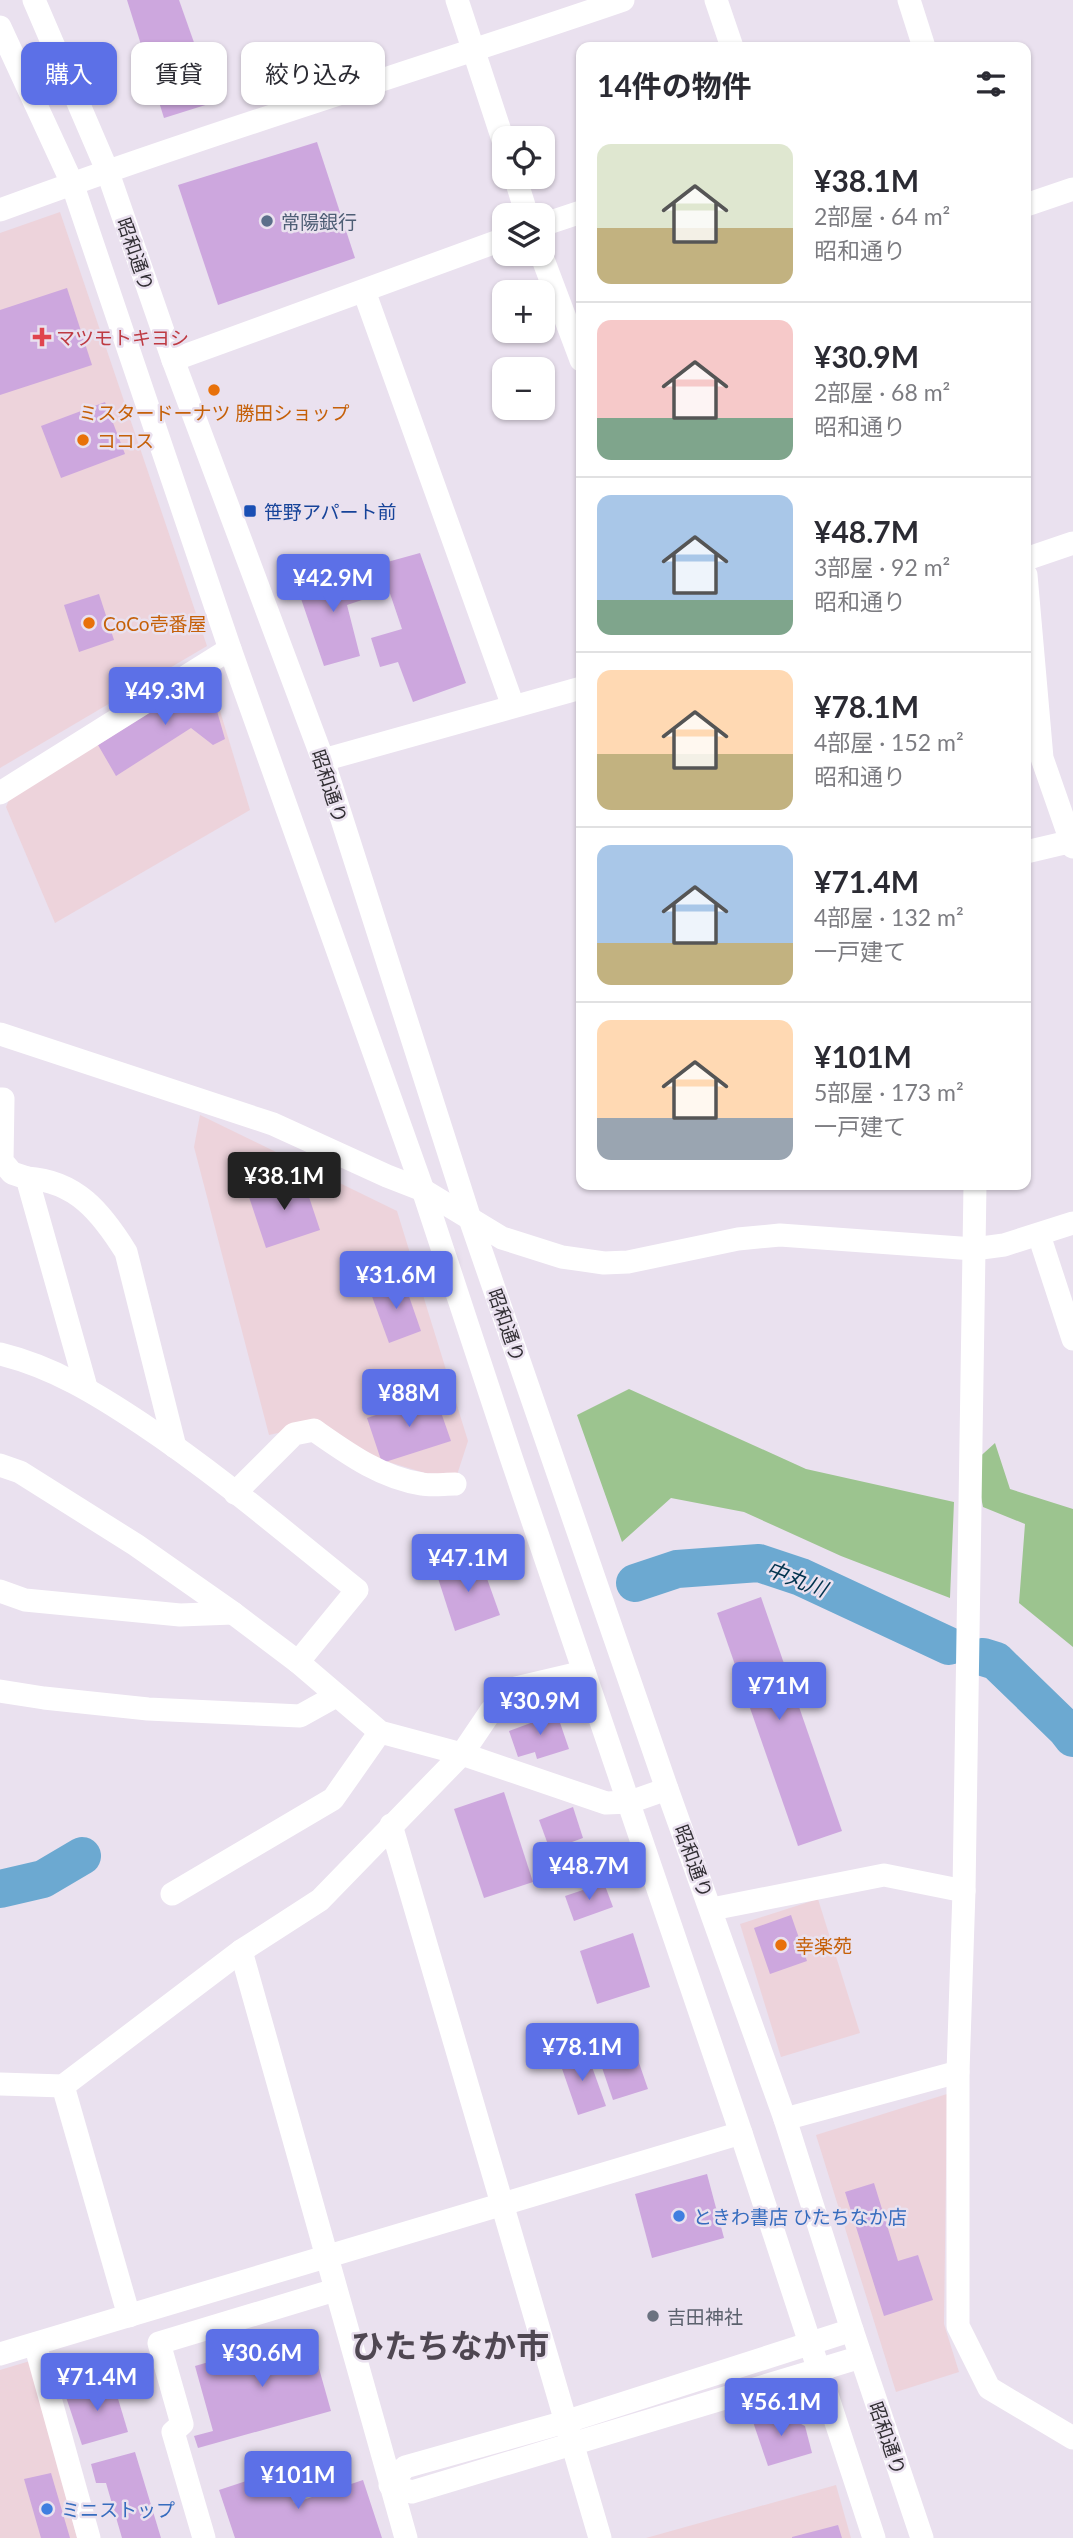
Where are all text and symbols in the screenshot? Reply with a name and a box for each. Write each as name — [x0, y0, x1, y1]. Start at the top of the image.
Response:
chip: 購入 — [21, 42, 117, 105]
chip: 賃貸 — [131, 42, 227, 105]
chip: 絞り込み — [241, 42, 385, 105]
icon: filters — [972, 65, 1010, 103]
text: 14件の物件 — [597, 67, 752, 103]
map controls — [492, 126, 555, 420]
button: locate — [492, 126, 555, 189]
text: ¥38.1M — [814, 162, 919, 198]
icon: home — [653, 172, 737, 256]
text: 2部屋 · 64 m² — [814, 202, 950, 230]
button: layers — [492, 203, 555, 266]
place label: 常陽銀行 — [281, 210, 357, 233]
marker: 常陽銀行 — [259, 213, 275, 229]
street label: 昭和通り — [113, 214, 159, 294]
text: 昭和通り — [814, 236, 906, 264]
button: + — [492, 280, 555, 343]
place label: マツモトキヨシ — [56, 326, 189, 349]
marker: マツモトキヨシ — [34, 329, 50, 345]
text: ¥30.9M — [814, 338, 919, 374]
icon: home — [653, 348, 737, 432]
button: − — [492, 357, 555, 420]
text: 2部屋 · 68 m² — [814, 378, 950, 406]
marker: ミスタードーナツ 勝田ショップ — [206, 382, 222, 398]
place label: ミスタードーナツ 勝田ショップ — [79, 401, 349, 424]
text: 昭和通り — [814, 412, 906, 440]
place label: ココス — [97, 429, 154, 452]
marker: ココス — [75, 432, 91, 448]
place label: 笹野アパート前 — [264, 500, 397, 523]
marker: 笹野アパート前 — [242, 503, 258, 519]
text: ¥48.7M — [814, 513, 919, 549]
icon: home — [653, 523, 737, 607]
text: 3部屋 · 92 m² — [814, 553, 950, 581]
pin: ¥42.9M — [276, 554, 390, 614]
text: ¥42.9M — [293, 563, 373, 591]
text: 昭和通り — [814, 587, 906, 615]
place label: CoCo壱番屋 — [103, 612, 206, 635]
marker: CoCo壱番屋 — [81, 615, 97, 631]
pin: ¥49.3M — [108, 668, 222, 727]
text: ¥49.3M — [125, 676, 205, 704]
text: ¥78.1M — [814, 688, 919, 724]
icon: home — [653, 698, 737, 782]
text: 4部屋 · 152 m² — [814, 728, 964, 756]
street label: 昭和通り — [307, 746, 353, 826]
text: 昭和通り — [814, 762, 906, 790]
text: ¥71.4M — [814, 863, 919, 899]
icon: home — [653, 873, 737, 957]
text: 4部屋 · 132 m² — [814, 903, 964, 931]
text: 一戸建て — [814, 937, 906, 965]
text: ¥101M — [814, 1038, 912, 1074]
icon: home — [653, 1048, 737, 1132]
text: 5部屋 · 173 m² — [814, 1078, 964, 1106]
text: 一戸建て — [814, 1112, 906, 1140]
pin: ¥38.1M — [227, 1152, 341, 1212]
text: ¥38.1M — [244, 1161, 324, 1189]
pin: ¥31.6M — [339, 1252, 453, 1311]
text: ¥31.6M — [356, 1260, 436, 1288]
street label: 昭和通り — [484, 1285, 530, 1365]
pin: ¥88M — [368, 1370, 450, 1429]
text: ¥88M — [378, 1378, 440, 1406]
pin: ¥47.1M — [411, 1534, 525, 1594]
text: ¥47.1M — [428, 1543, 508, 1571]
water label: 中丸川 — [763, 1555, 833, 1602]
pin: ¥71M — [738, 1662, 820, 1722]
text: ¥71M — [748, 1671, 810, 1699]
pin: ¥30.9M — [483, 1678, 597, 1737]
text: ¥30.9M — [500, 1686, 580, 1714]
street label: 昭和通り — [670, 1821, 718, 1901]
pin: ¥48.7M — [532, 1842, 646, 1902]
text: ¥48.7M — [549, 1851, 629, 1879]
place label: 幸楽苑 — [795, 1934, 852, 1957]
marker: 幸楽苑 — [773, 1937, 789, 1953]
pin: ¥78.1M — [525, 2024, 639, 2083]
text: ¥78.1M — [542, 2032, 622, 2060]
place label: ときわ書店 ひたちなか店 — [693, 2205, 907, 2228]
marker: ときわ書店 ひたちなか店 — [671, 2208, 687, 2224]
place label: 吉田神社 — [667, 2305, 743, 2328]
marker: 吉田神社 — [645, 2308, 661, 2324]
district label: ひたちなか市 — [351, 2325, 549, 2365]
pin: ¥30.6M — [205, 2330, 319, 2389]
text: ¥30.6M — [222, 2338, 302, 2366]
pin: ¥71.4M — [40, 2354, 154, 2413]
text: ¥71.4M — [57, 2362, 137, 2390]
pin: ¥56.1M — [724, 2378, 838, 2438]
text: ¥56.1M — [741, 2387, 821, 2415]
street label: 昭和通り — [865, 2398, 911, 2478]
pin: ¥101M — [249, 2452, 347, 2511]
text: ¥101M — [260, 2460, 336, 2488]
place label: ミニストップ — [61, 2498, 175, 2521]
marker: ミニストップ — [39, 2501, 55, 2517]

